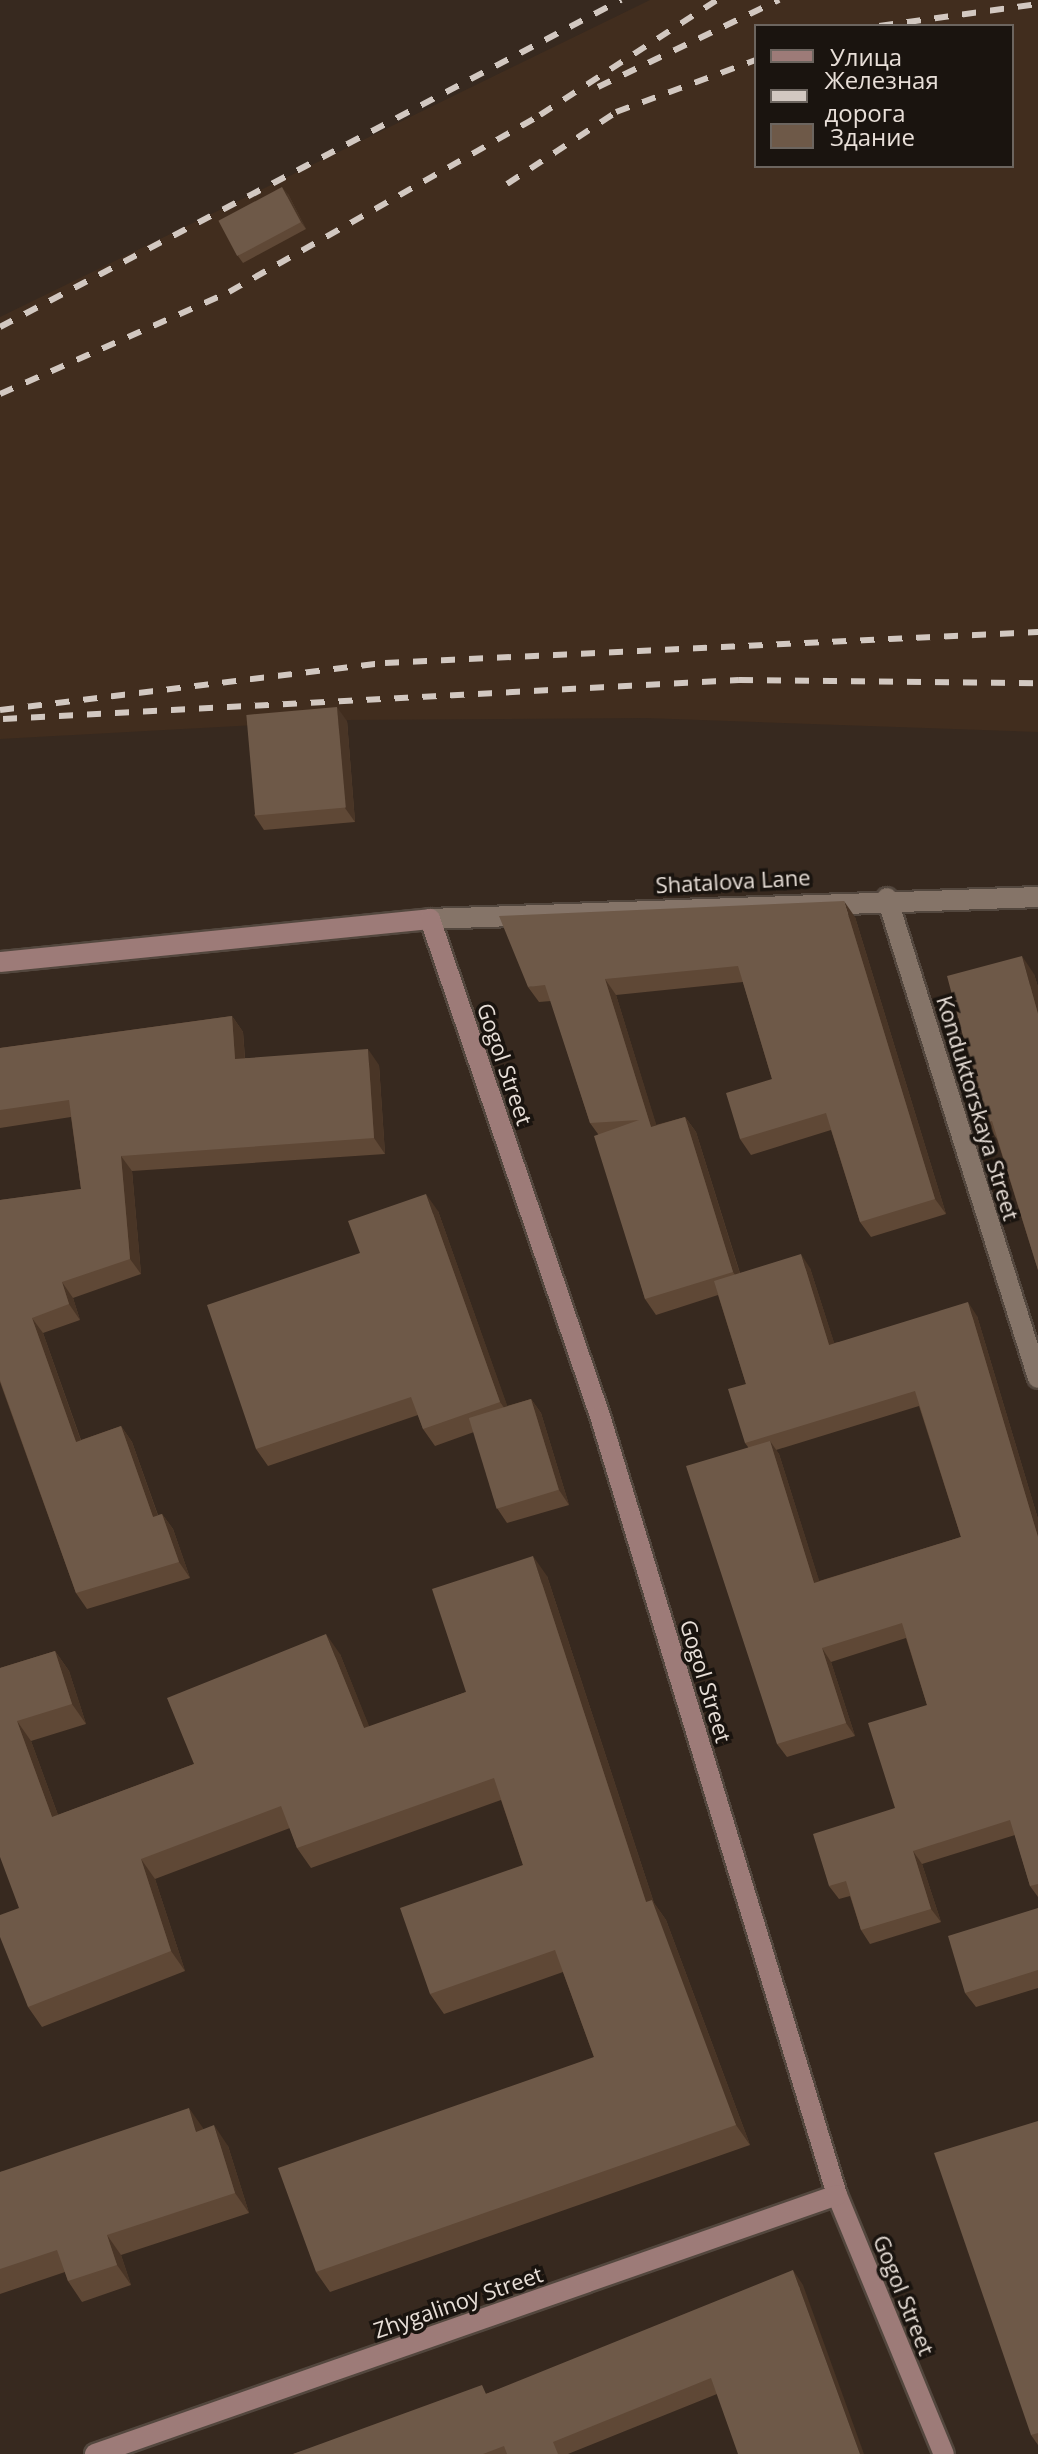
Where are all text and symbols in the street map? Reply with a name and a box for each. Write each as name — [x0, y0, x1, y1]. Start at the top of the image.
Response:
legend — [754, 24, 1014, 168]
text: Улица — [830, 40, 902, 73]
text: Железная дорога — [824, 63, 939, 129]
text: Здание — [830, 120, 915, 153]
street label: Shatalova Lane — [655, 864, 811, 898]
street label: Konduktorskaya Street — [931, 993, 1025, 1223]
street label: Gogol Street — [472, 1000, 538, 1128]
street label: Gogol Street — [675, 1616, 737, 1746]
street label: Gogol Street — [868, 2231, 940, 2359]
street label: Zhygalinoy Street — [370, 2261, 546, 2343]

